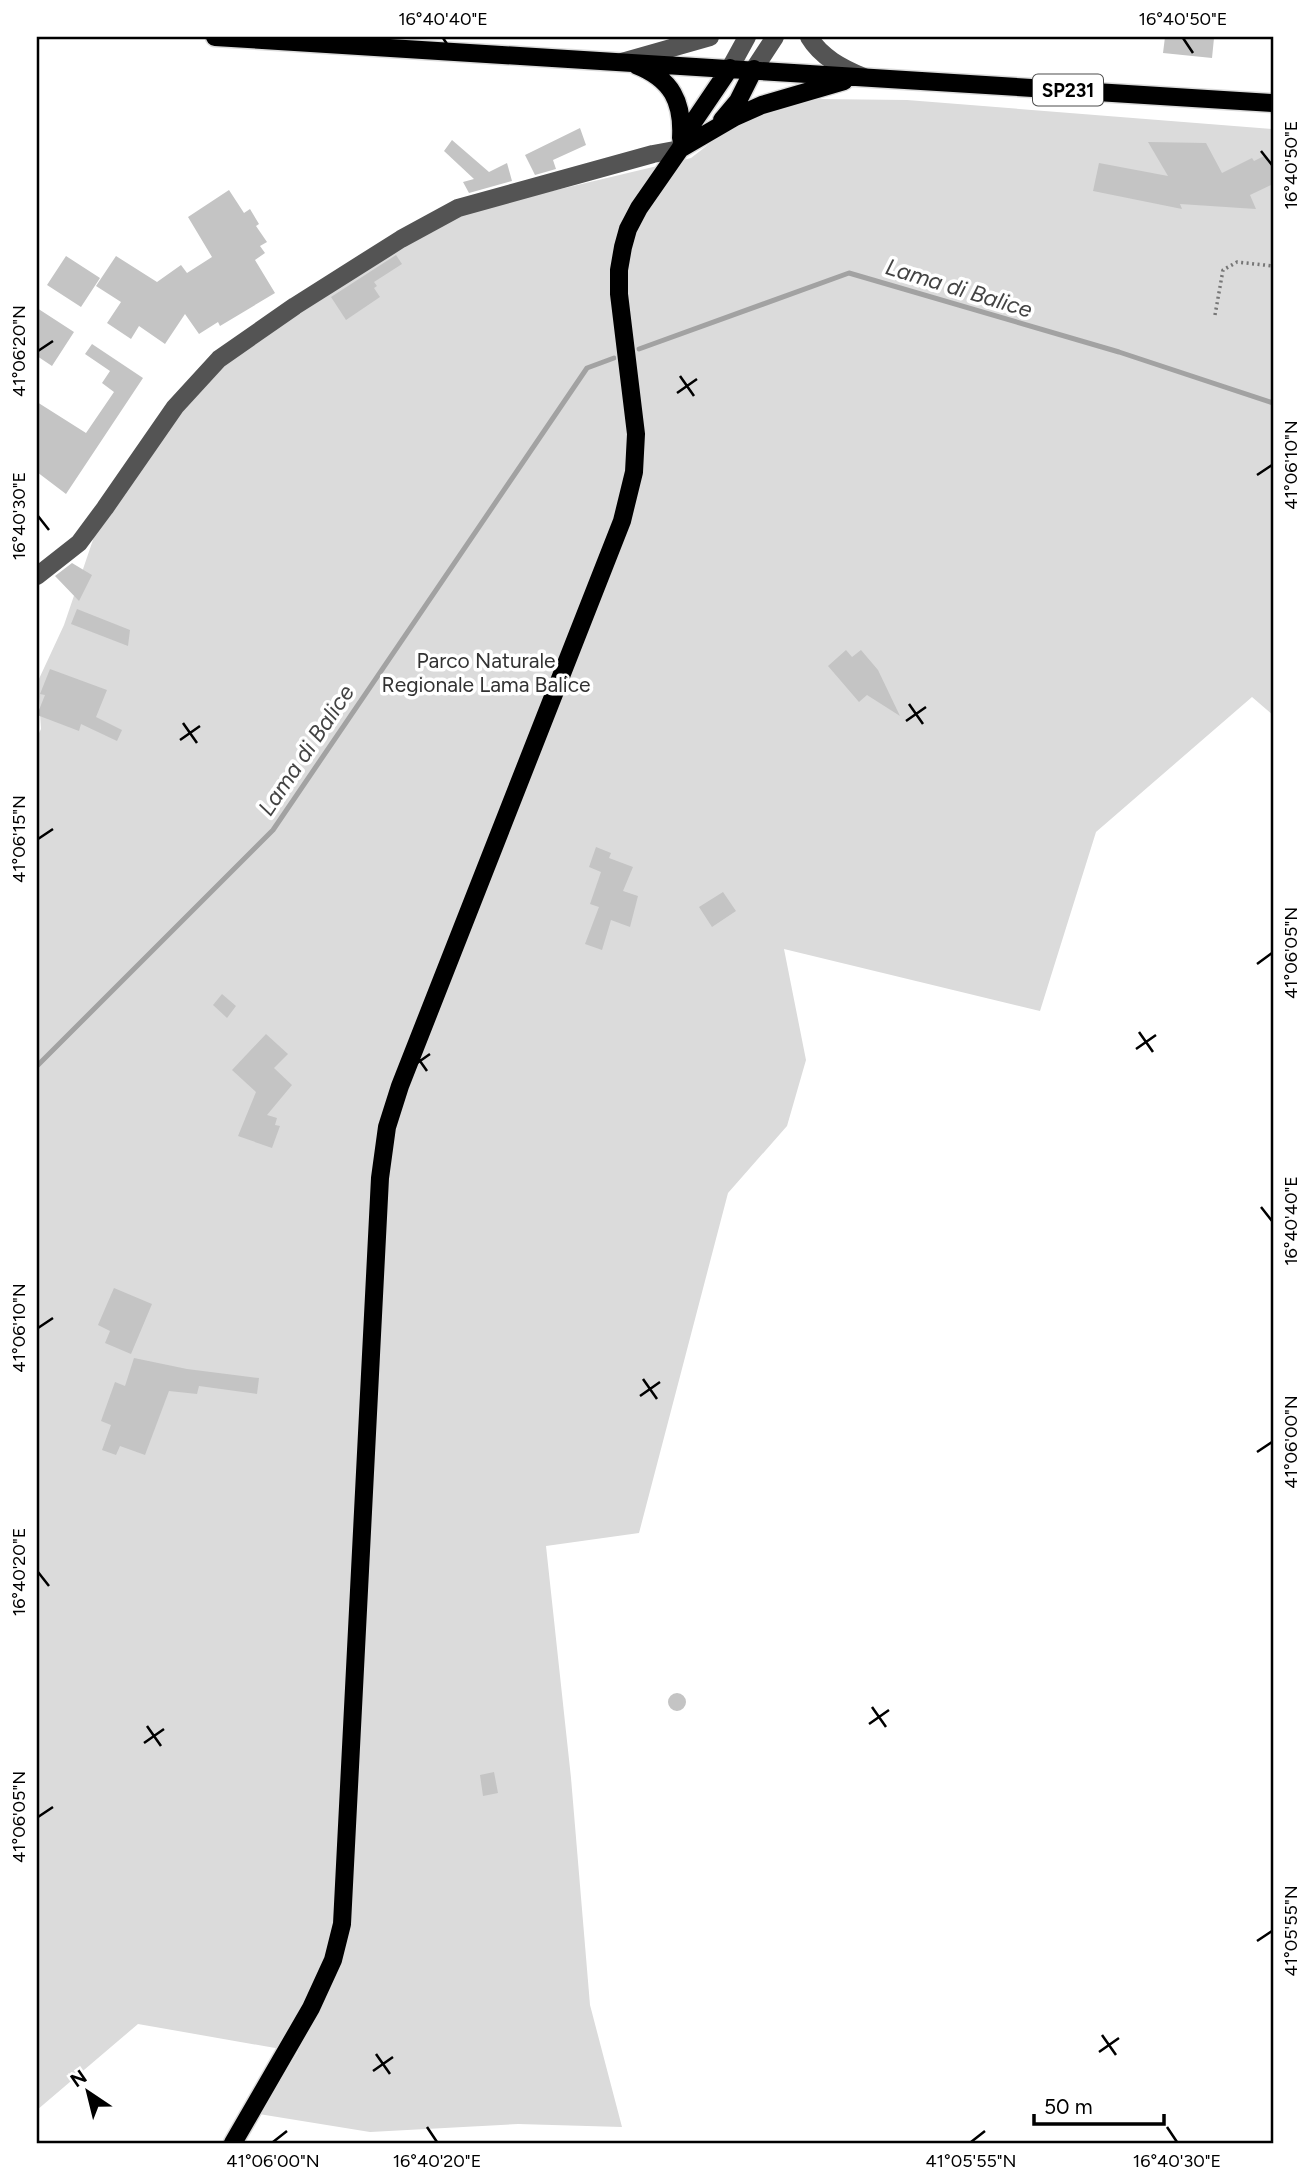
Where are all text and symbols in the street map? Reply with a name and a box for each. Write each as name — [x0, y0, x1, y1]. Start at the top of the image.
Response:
text: 16°40'40"E — [398, 8, 488, 30]
text: 16°40'50"E — [1139, 8, 1227, 30]
road number: SP231 — [1033, 74, 1103, 106]
text: 16°40'50"E — [1280, 121, 1302, 209]
water label: Lama di Balice — [882, 252, 1036, 324]
text: 41°06'20"N — [8, 305, 30, 397]
text: 41°06'10"N — [1280, 420, 1302, 510]
text: 16°40'30"E — [8, 472, 30, 560]
park label: Parco Naturale Regionale Lama Balice — [382, 648, 590, 697]
water label: Lama di Balice — [252, 679, 360, 821]
text: 41°06'15"N — [8, 795, 30, 883]
text: 41°06'05"N — [1280, 907, 1302, 999]
text: 16°40'40"E — [1280, 1176, 1302, 1266]
text: 41°06'10"N — [8, 1283, 30, 1373]
text: 41°06'00"N — [1280, 1395, 1302, 1489]
text: 16°40'20"E — [8, 1528, 30, 1616]
text: 41°06'05"N — [8, 1771, 30, 1863]
text: 41°05'55"N — [1280, 1885, 1302, 1977]
north arrow — [52, 2058, 122, 2128]
text: N — [66, 2065, 91, 2092]
scale bar — [1034, 2082, 1163, 2126]
text: 50 m — [1044, 2094, 1093, 2119]
text: 41°06'00"N — [226, 2150, 320, 2172]
text: 16°40'20"E — [393, 2150, 481, 2172]
text: 41°05'55"N — [925, 2150, 1017, 2172]
text: 16°40'30"E — [1133, 2150, 1221, 2172]

